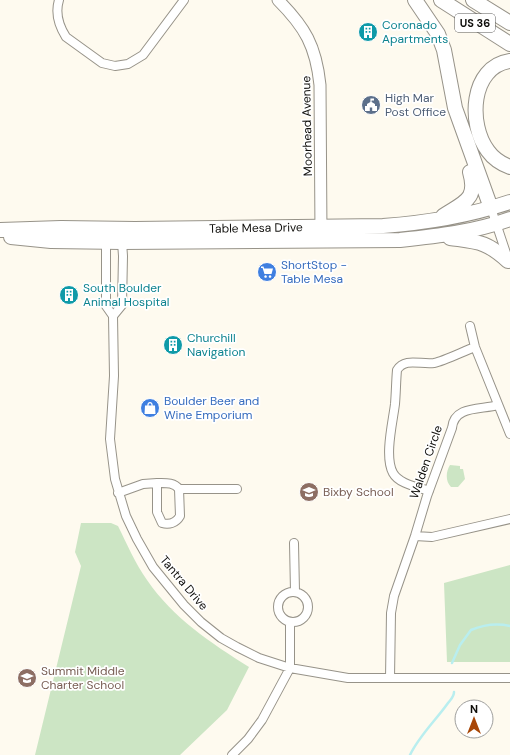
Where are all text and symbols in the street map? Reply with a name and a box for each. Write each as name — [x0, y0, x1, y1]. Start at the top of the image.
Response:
road number: US 36 — [455, 14, 495, 32]
place label: Coronado Apartments — [382, 17, 448, 47]
building icon: Coronado Apartments — [357, 21, 379, 43]
street label: Moorhead Avenue — [298, 75, 316, 176]
place label: High Mar Post Office — [385, 90, 446, 120]
public building icon: High Mar Post Office — [360, 94, 382, 116]
street label: Table Mesa Drive — [209, 219, 303, 237]
place label: ShortStop - Table Mesa — [281, 257, 347, 287]
supermarket icon: ShortStop - Table Mesa — [256, 261, 278, 283]
place label: South Boulder Animal Hospital — [83, 280, 169, 310]
building icon: South Boulder Animal Hospital — [58, 284, 80, 306]
place label: Churchill Navigation — [187, 330, 246, 360]
building icon: Churchill Navigation — [162, 334, 184, 356]
place label: Boulder Beer and Wine Emporium — [164, 393, 259, 423]
shop icon: Boulder Beer and Wine Emporium — [139, 397, 161, 419]
street label: Walden Circle — [406, 423, 446, 501]
school or university icon: Bixby School — [298, 481, 320, 503]
place label: Bixby School — [323, 484, 394, 500]
street label: Tantra Drive — [156, 552, 212, 614]
place label: Summit Middle Charter School — [41, 663, 125, 693]
school or university icon: Summit Middle Charter School — [16, 667, 38, 689]
north arrow — [454, 699, 494, 739]
text: N — [470, 702, 478, 716]

